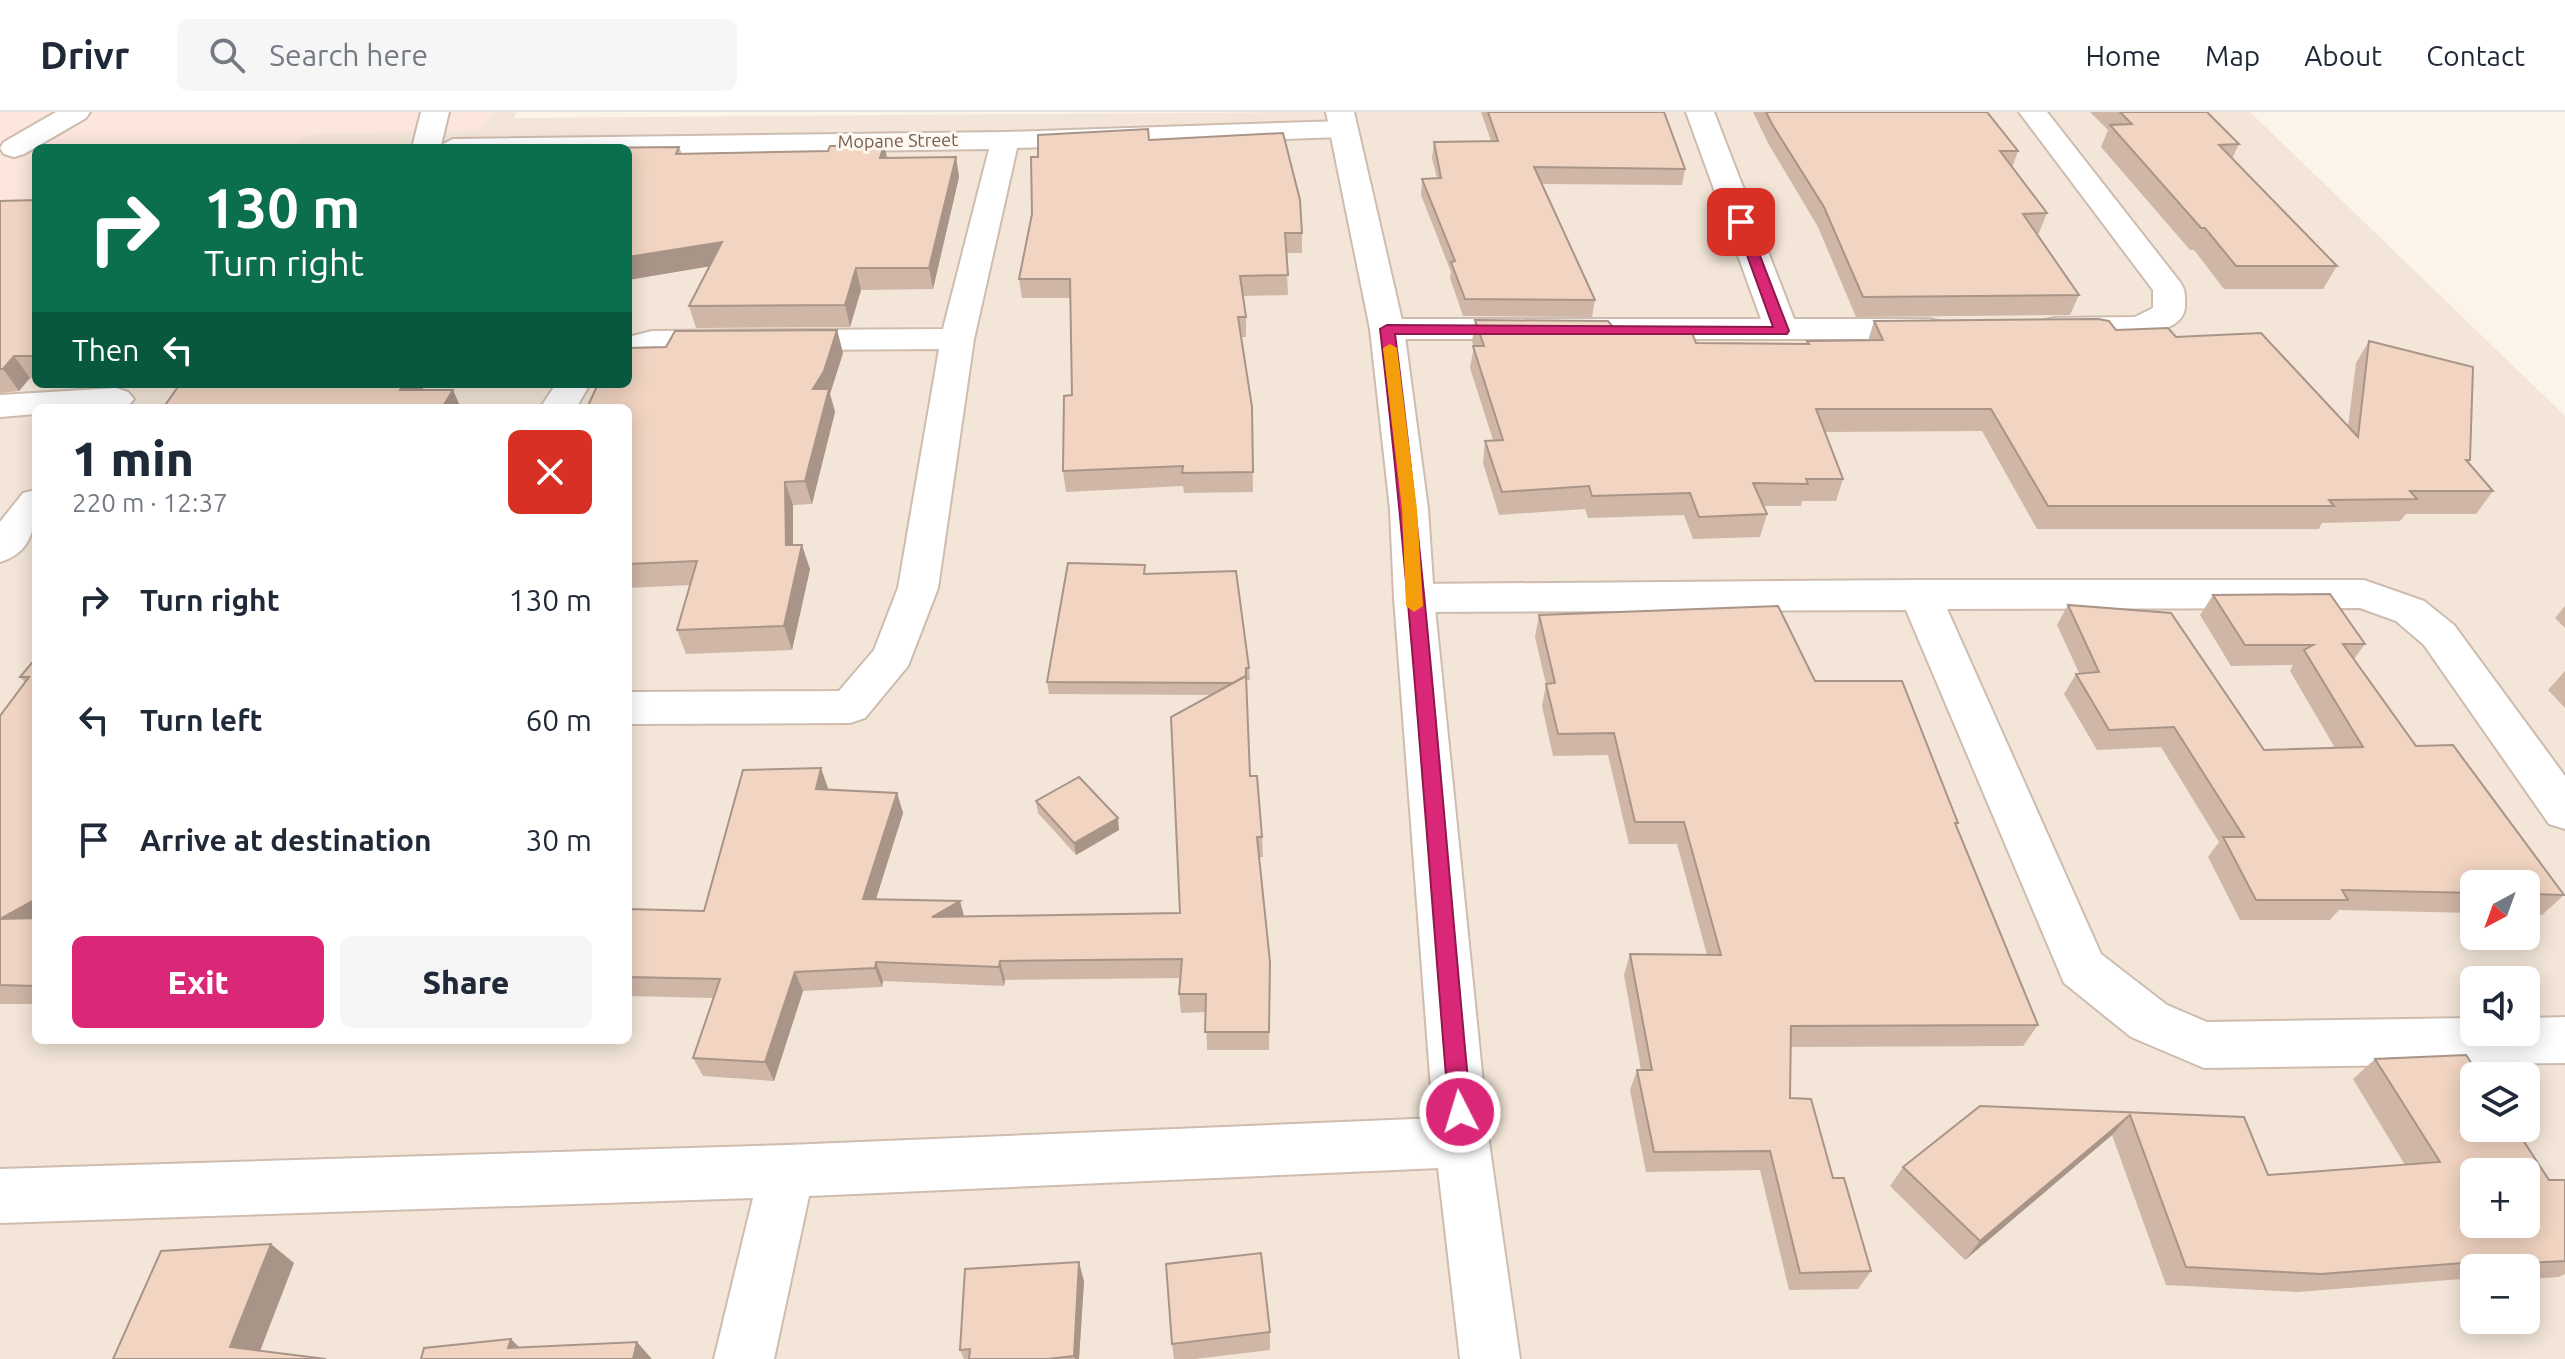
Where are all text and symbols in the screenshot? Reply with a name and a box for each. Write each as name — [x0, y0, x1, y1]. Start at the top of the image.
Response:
search box — [177, 19, 737, 91]
icon: search — [205, 33, 249, 77]
text: Drivr — [40, 34, 129, 76]
text: Search here — [269, 38, 428, 72]
text: Home — [2086, 40, 2161, 71]
text: Map — [2205, 40, 2260, 71]
text: About — [2304, 40, 2382, 71]
text: Contact — [2426, 40, 2525, 71]
street label: Mopane Street — [838, 129, 958, 151]
icon: right — [72, 176, 176, 280]
text: 130 m — [204, 176, 360, 239]
pin — [1707, 188, 1775, 256]
icon: arrive — [1719, 200, 1763, 244]
text: Turn right — [204, 242, 364, 283]
icon: left — [156, 328, 200, 372]
text: Then — [72, 333, 140, 367]
button: close — [508, 430, 592, 514]
text: 1 min — [72, 431, 194, 485]
text: 220 m · 12:37 — [72, 488, 228, 517]
icon: right — [72, 578, 116, 622]
text: Turn right — [140, 583, 280, 617]
text: 130 m — [508, 583, 592, 617]
icon: left — [72, 698, 116, 742]
text: Turn left — [140, 703, 262, 737]
text: 60 m — [525, 703, 592, 737]
icon: arrive — [72, 818, 116, 862]
text: Arrive at destination — [140, 823, 432, 857]
text: 30 m — [525, 823, 592, 857]
north arrow — [2460, 870, 2540, 950]
map controls — [2460, 870, 2540, 1334]
button: Exit — [72, 936, 324, 1028]
button: Share — [340, 936, 592, 1028]
button: sound — [2460, 966, 2540, 1046]
button: layers — [2460, 1062, 2540, 1142]
position arrow — [1418, 1070, 1502, 1154]
button: + — [2460, 1158, 2540, 1238]
button: − — [2460, 1254, 2540, 1334]

